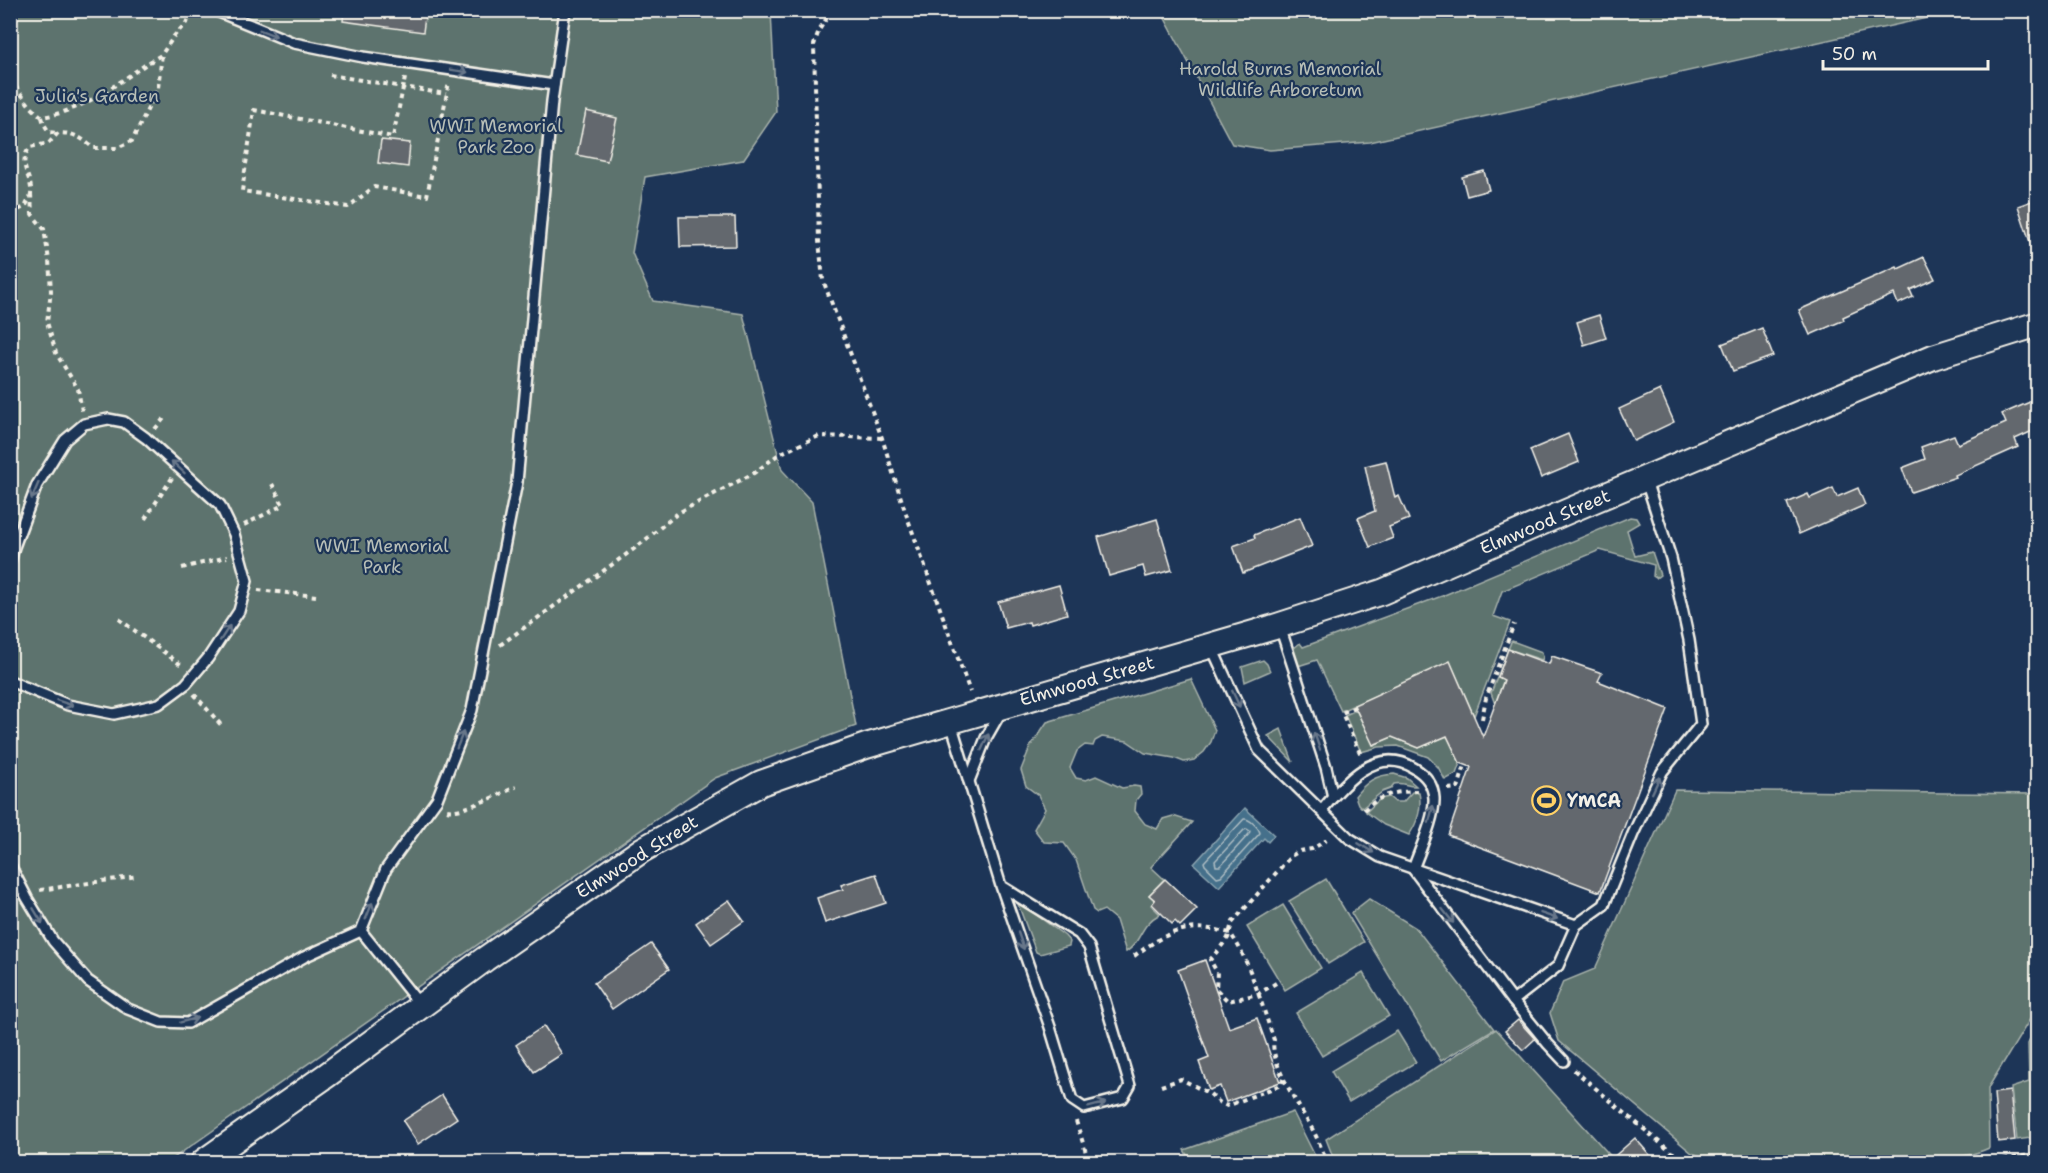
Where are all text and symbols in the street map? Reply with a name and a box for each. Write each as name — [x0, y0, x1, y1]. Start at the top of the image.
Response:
one-way arrow — [258, 29, 277, 40]
scale bar — [1823, 33, 1988, 71]
text: 50 m — [1832, 42, 1877, 66]
park label: Harold Burns Memorial Wildlife Arboretum — [1179, 57, 1382, 102]
one-way arrow — [449, 66, 468, 77]
park label: Julia's Garden — [35, 84, 159, 108]
park label: WWI Memorial Park Zoo — [429, 114, 563, 159]
one-way arrow — [170, 460, 185, 474]
one-way arrow — [29, 481, 40, 499]
street label: Elmwood Street — [1476, 484, 1614, 560]
park label: WWI Memorial Park — [315, 534, 449, 579]
one-way arrow — [219, 625, 231, 641]
street label: Elmwood Street — [1017, 650, 1157, 712]
one-way arrow — [1230, 689, 1242, 707]
one-way arrow — [55, 698, 74, 709]
one-way arrow — [455, 732, 466, 750]
one-way arrow — [1310, 732, 1321, 751]
one-way arrow — [980, 734, 991, 752]
one-way arrow — [1650, 776, 1662, 794]
sports icon: YMCA — [1530, 785, 1562, 817]
place label: YMCA — [1567, 789, 1621, 813]
one-way arrow — [1425, 804, 1437, 823]
street label: Elmwood Street — [572, 810, 703, 904]
one-way arrow — [1357, 843, 1374, 855]
one-way arrow — [364, 902, 375, 921]
one-way arrow — [33, 907, 45, 924]
one-way arrow — [1441, 908, 1454, 924]
one-way arrow — [1539, 911, 1557, 922]
one-way arrow — [1016, 931, 1027, 950]
one-way arrow — [179, 1014, 198, 1025]
one-way arrow — [1087, 1099, 1106, 1110]

